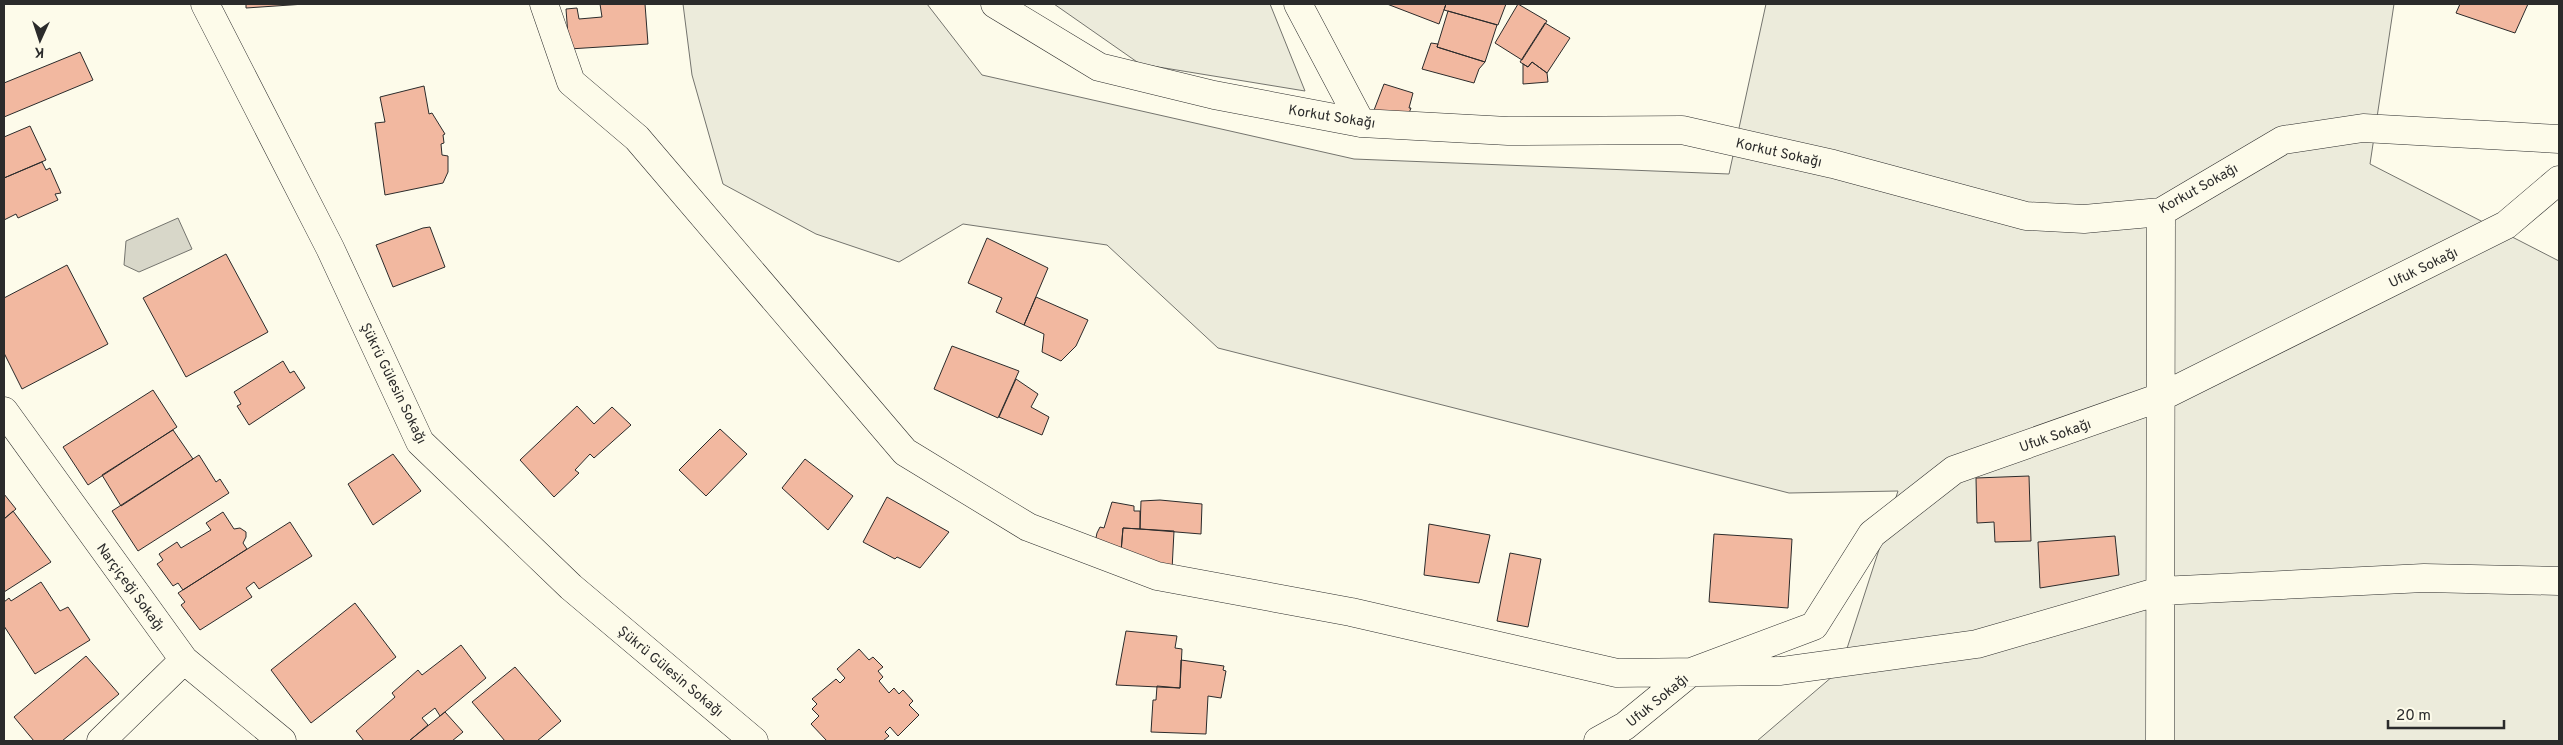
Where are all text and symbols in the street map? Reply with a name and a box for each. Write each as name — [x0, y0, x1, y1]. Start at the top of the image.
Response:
north arrow — [15, 15, 65, 65]
text: K — [34, 43, 45, 60]
street label: Korkut Sokağı — [1287, 102, 1376, 133]
street label: Korkut Sokağı — [1734, 135, 1823, 172]
street label: Korkut Sokağı — [2156, 161, 2241, 218]
street label: Ufuk Sokağı — [2386, 244, 2461, 292]
street label: Şükrü Gülesin Sokağı — [356, 320, 429, 447]
street label: Ufuk Sokağı — [2017, 416, 2094, 457]
street label: Narçiçeği Sokağı — [92, 541, 167, 635]
street label: Şükrü Gülesin Sokağı — [614, 623, 726, 721]
street label: Ufuk Sokağı — [1624, 671, 1692, 731]
scale bar — [2388, 698, 2504, 730]
text: 20 m — [2396, 707, 2431, 726]

